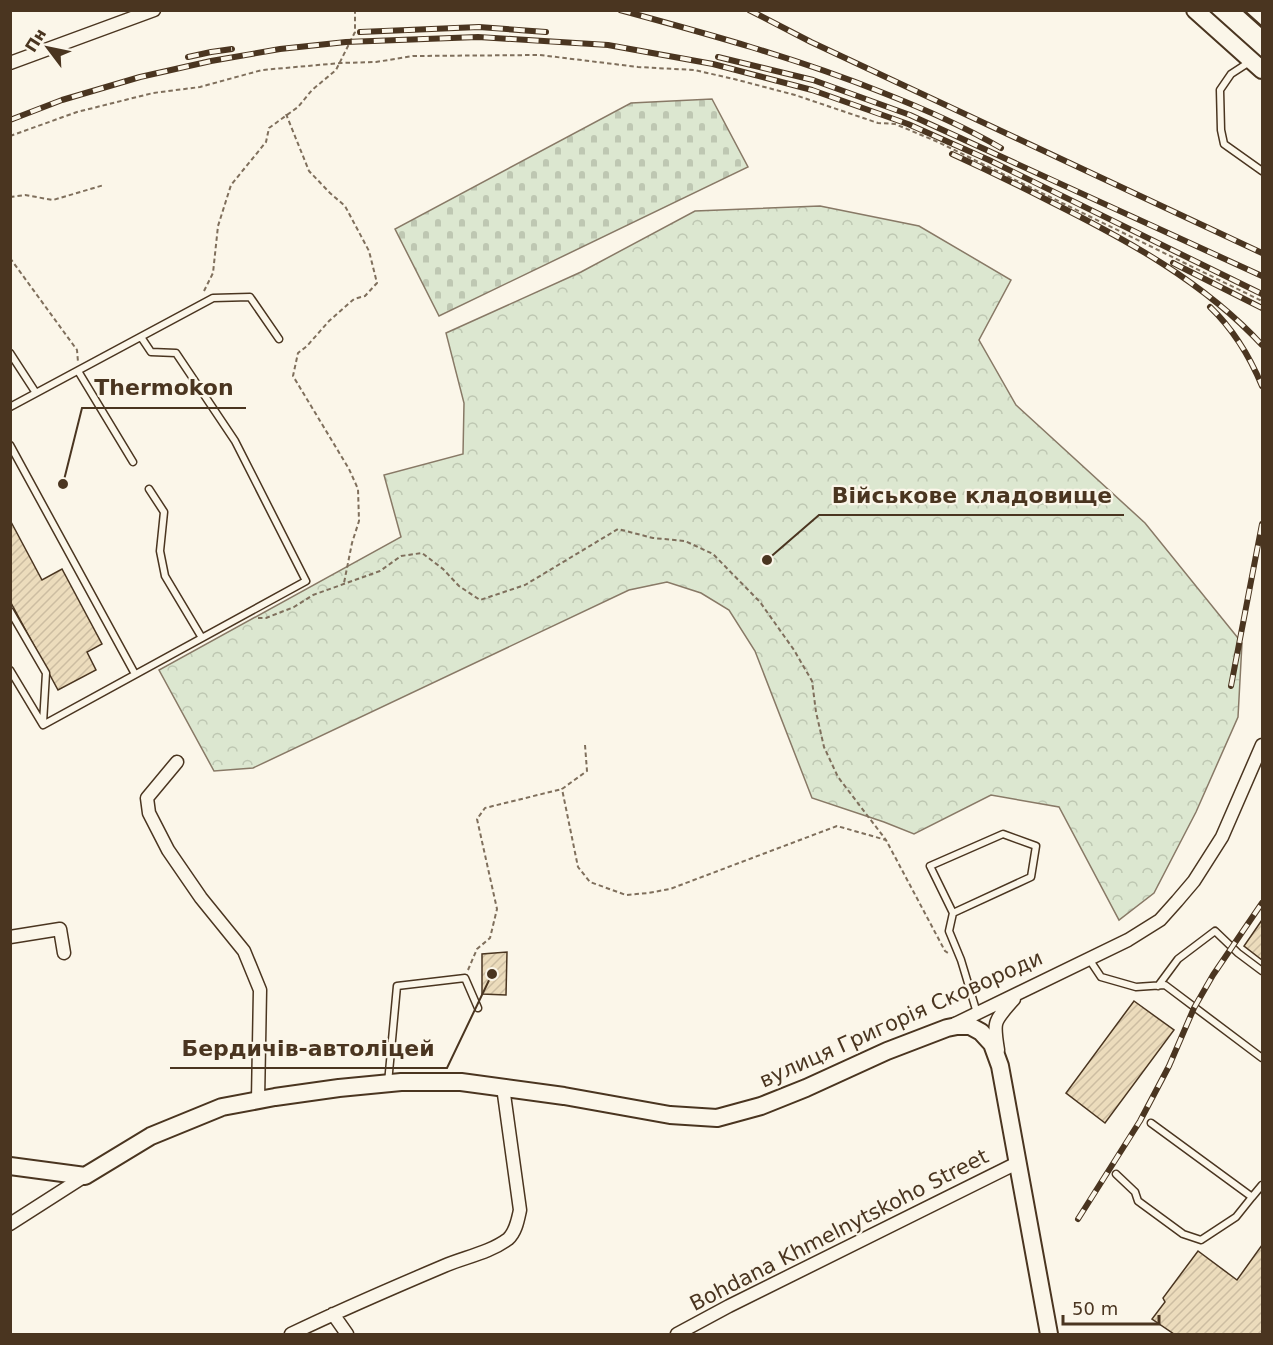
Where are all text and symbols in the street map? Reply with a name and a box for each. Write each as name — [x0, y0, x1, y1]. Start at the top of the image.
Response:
north arrow — [18, 18, 78, 78]
text: Пн — [21, 25, 50, 56]
callout: Thermokon — [82, 368, 246, 408]
text: Thermokon — [94, 375, 234, 400]
callout: Військове кладовище — [819, 475, 1124, 515]
text: Військове кладовище — [832, 483, 1112, 508]
street label: вулиця Григорія Сковороди — [756, 946, 1046, 1092]
callout: Бердичів-автоліцей — [170, 1028, 447, 1068]
text: Бердичів-автоліцей — [181, 1036, 435, 1061]
street label: Bohdana Khmelnytskoho Street — [686, 1144, 992, 1316]
scale bar — [1063, 1288, 1159, 1326]
text: 50 m — [1072, 1298, 1118, 1319]

